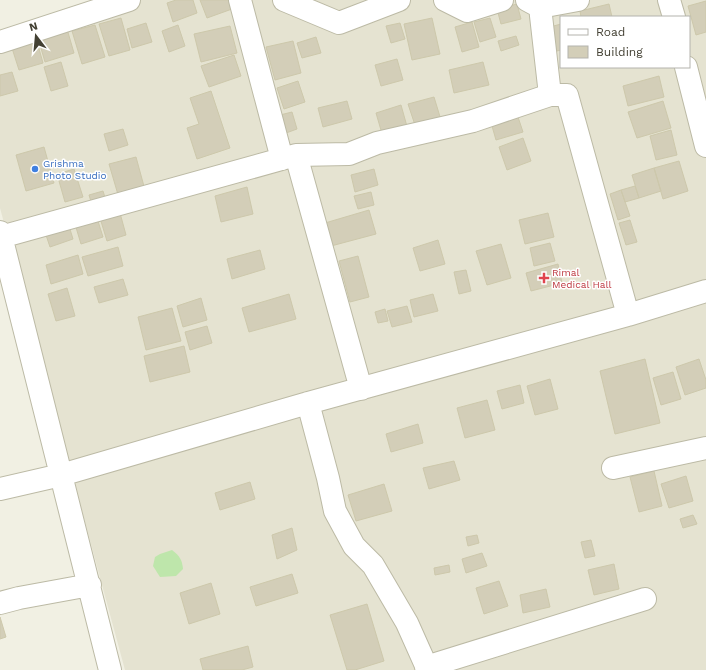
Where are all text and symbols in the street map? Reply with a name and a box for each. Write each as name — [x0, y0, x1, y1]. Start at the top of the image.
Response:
north arrow — [16, 16, 56, 56]
legend — [560, 16, 690, 68]
text: N — [28, 19, 39, 34]
text: Road — [596, 25, 625, 39]
text: Building — [596, 45, 643, 59]
place label: Grishma Photo Studio — [43, 158, 107, 181]
marker: Grishma Photo Studio — [30, 164, 40, 174]
place label: Rimal Medical Hall — [552, 267, 612, 290]
marker: Rimal Medical Hall — [539, 273, 549, 283]

